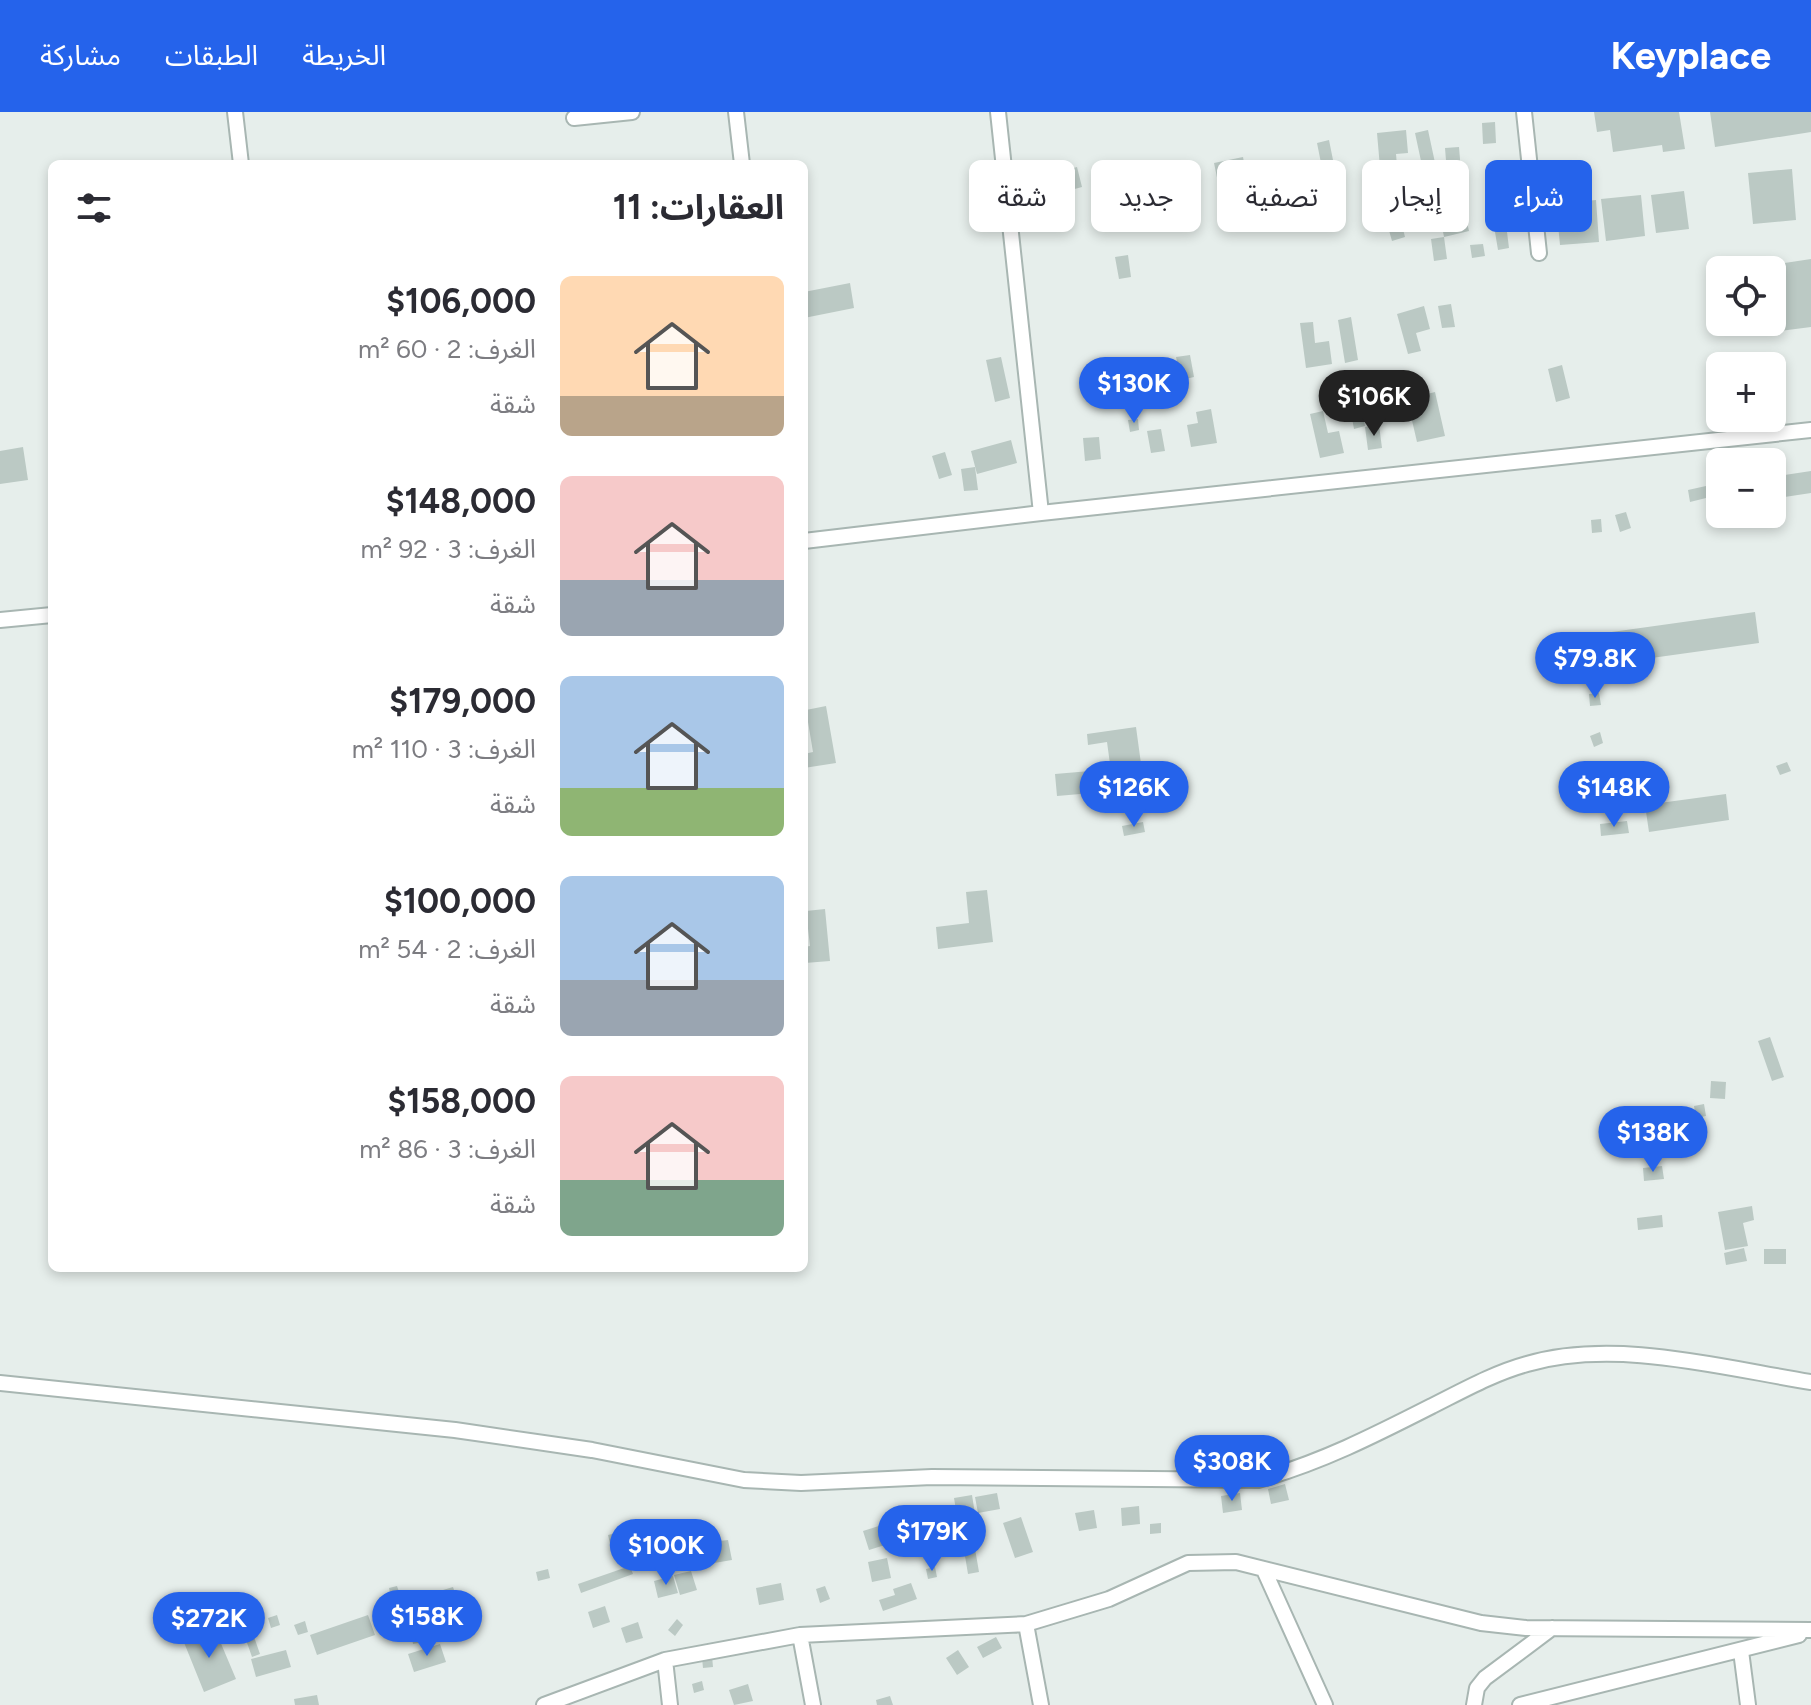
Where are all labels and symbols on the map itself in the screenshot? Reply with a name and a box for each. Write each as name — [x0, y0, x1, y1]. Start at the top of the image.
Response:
pin: $130K — [1078, 357, 1190, 425]
pin: $106K — [1318, 370, 1430, 438]
pin: $79.8K — [1530, 632, 1660, 700]
pin: $126K — [1078, 761, 1190, 829]
pin: $148K — [1558, 761, 1670, 829]
pin: $138K — [1597, 1106, 1709, 1174]
pin: $308K — [1176, 1435, 1288, 1503]
pin: $179K — [876, 1505, 988, 1573]
pin: $100K — [610, 1519, 722, 1587]
pin: $158K — [371, 1590, 483, 1658]
pin: $272K — [153, 1592, 265, 1660]

